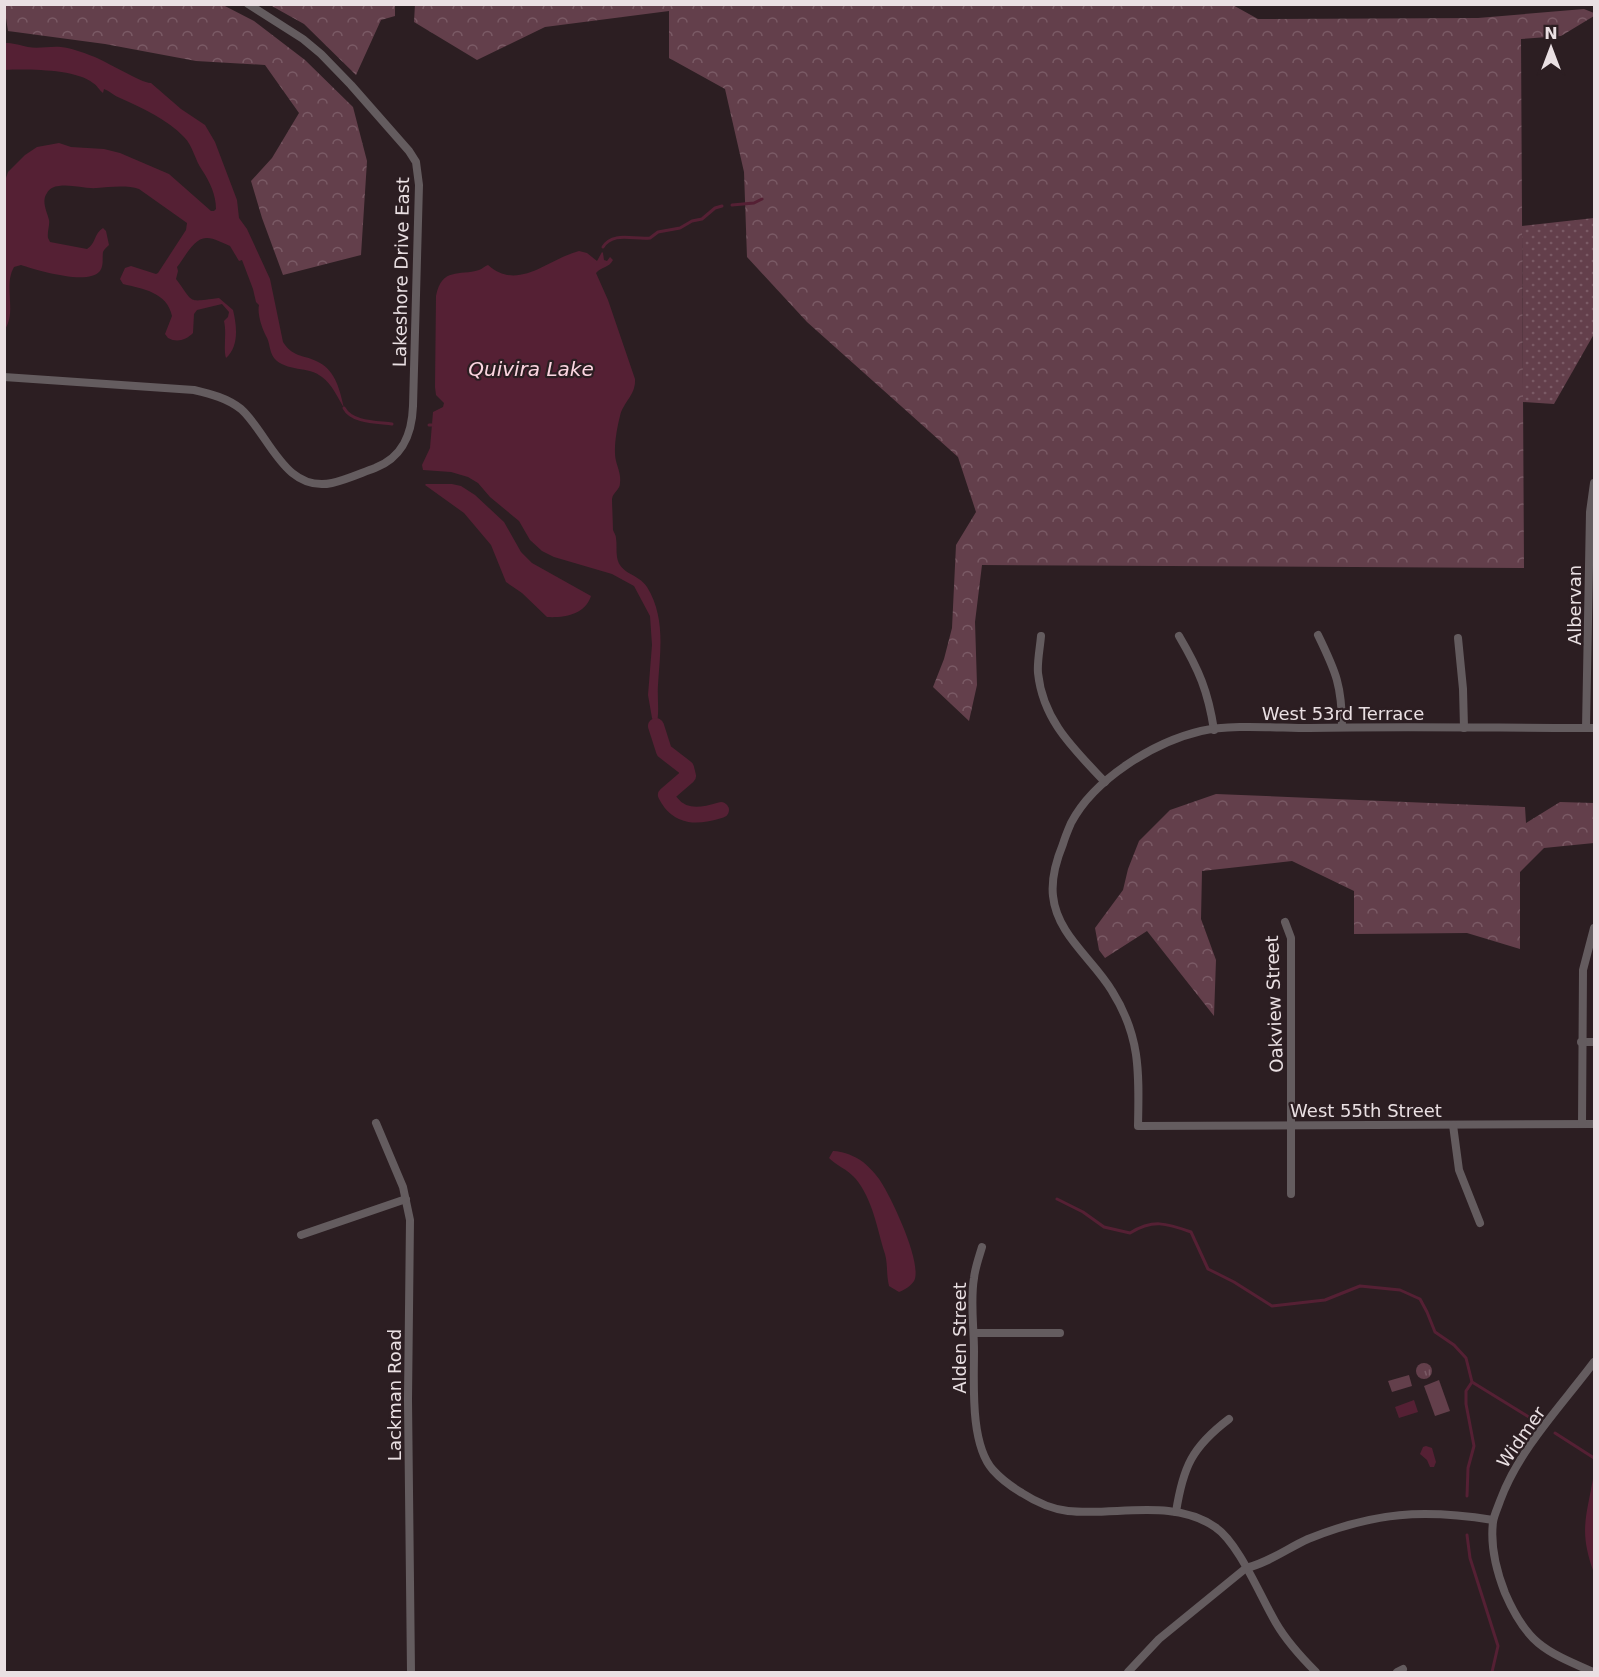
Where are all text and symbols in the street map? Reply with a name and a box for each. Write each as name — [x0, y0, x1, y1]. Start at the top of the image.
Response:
north arrow — [1521, 18, 1581, 78]
text: N — [1544, 24, 1558, 43]
street label: Lakeshore Drive East — [389, 177, 413, 367]
water label: Quivira Lake — [468, 357, 594, 381]
street label: Albervan — [1564, 565, 1585, 645]
street label: West 53rd Terrace — [1262, 703, 1424, 724]
street label: Oakview Street — [1261, 935, 1287, 1073]
street label: West 55th Street — [1290, 1100, 1442, 1121]
street label: Alden Street — [949, 1282, 970, 1394]
street label: Lackman Road — [384, 1329, 405, 1461]
street label: Widmer — [1492, 1402, 1550, 1472]

